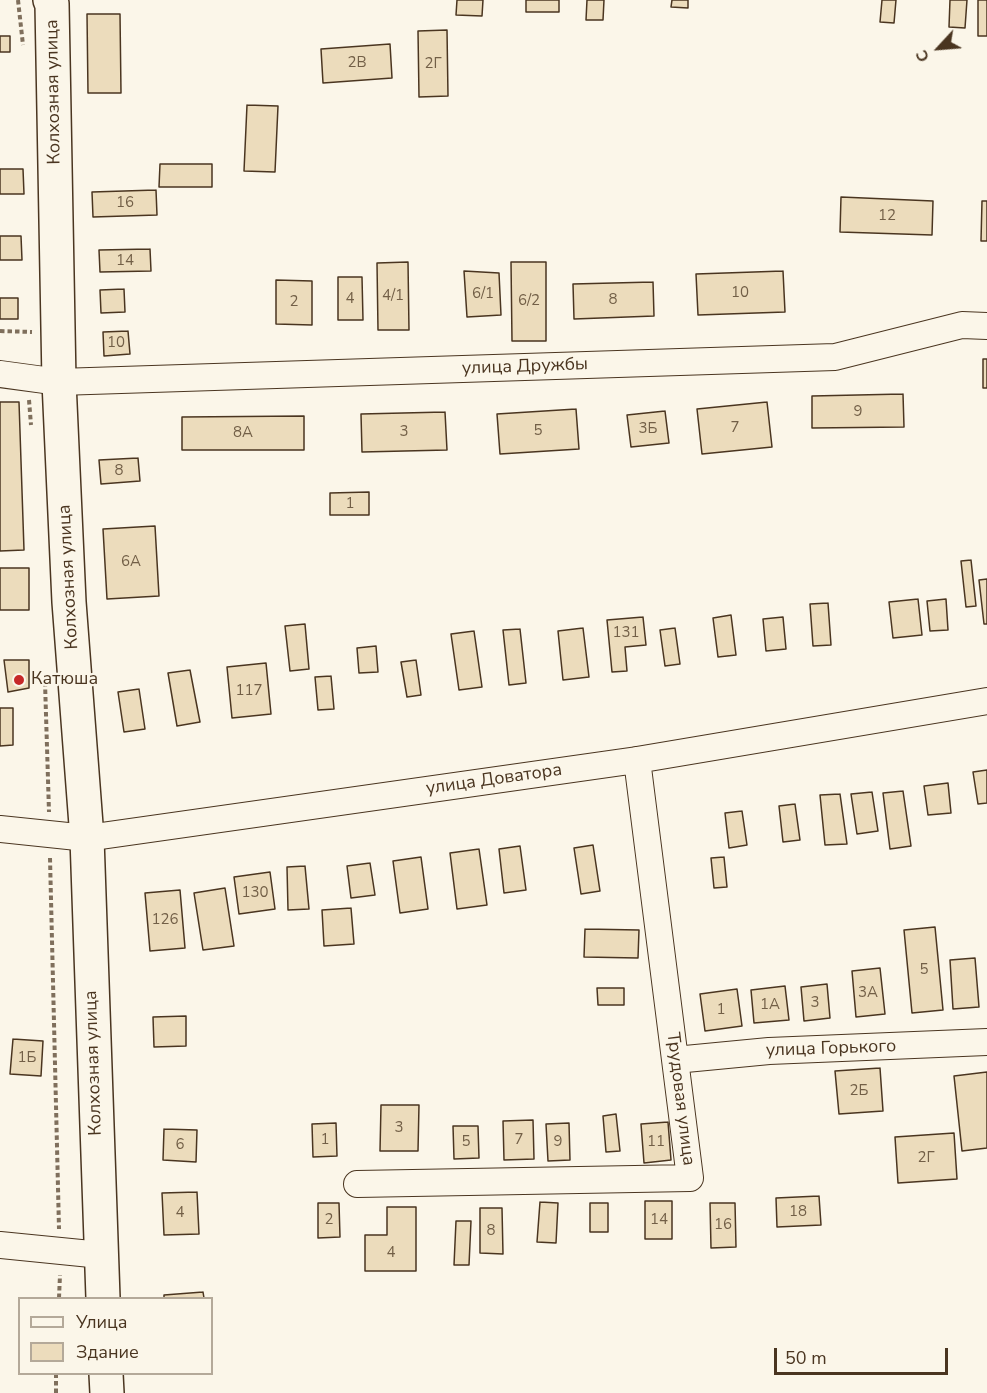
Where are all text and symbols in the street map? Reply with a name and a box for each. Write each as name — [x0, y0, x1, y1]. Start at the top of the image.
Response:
north arrow — [909, 18, 969, 78]
street label: Колхозная улица — [42, 19, 66, 165]
text: С — [911, 46, 935, 66]
house number: 2В — [347, 54, 367, 72]
house number: 2Г — [424, 55, 442, 73]
house number: 16 — [116, 194, 134, 212]
house number: 12 — [878, 207, 896, 225]
house number: 14 — [116, 252, 134, 270]
house number: 10 — [731, 284, 749, 302]
house number: 6/1 — [472, 285, 494, 303]
house number: 4/1 — [382, 287, 404, 305]
house number: 4 — [346, 290, 354, 308]
house number: 8 — [609, 291, 617, 309]
house number: 6/2 — [518, 292, 540, 310]
house number: 2 — [290, 293, 298, 311]
house number: 10 — [107, 334, 125, 352]
street label: улица Дружбы — [462, 354, 588, 380]
house number: 9 — [854, 403, 862, 421]
house number: 7 — [731, 419, 739, 437]
house number: 3Б — [639, 420, 657, 438]
house number: 5 — [534, 422, 542, 440]
house number: 3 — [400, 423, 408, 441]
house number: 8А — [233, 424, 253, 442]
house number: 8 — [115, 462, 123, 480]
house number: 1 — [346, 495, 354, 513]
street label: Колхозная улица — [54, 504, 84, 650]
house number: 6А — [121, 553, 141, 571]
house number: 131 — [613, 624, 639, 642]
place label: Катюша — [31, 669, 98, 691]
marker: Катюша — [12, 673, 26, 687]
house number: 117 — [236, 682, 262, 700]
street label: улица Доватора — [425, 760, 563, 800]
house number: 130 — [242, 884, 268, 902]
house number: 126 — [152, 911, 178, 929]
house number: 5 — [920, 961, 928, 979]
house number: 3А — [858, 984, 878, 1002]
street label: Колхозная улица — [81, 990, 107, 1136]
house number: 3 — [811, 994, 819, 1012]
house number: 1А — [760, 996, 780, 1014]
house number: 1 — [717, 1001, 725, 1019]
street label: Трудовая улица — [661, 1031, 699, 1167]
street label: улица Горького — [765, 1036, 897, 1062]
house number: 1Б — [18, 1049, 36, 1067]
house number: 2Б — [850, 1082, 868, 1100]
house number: 3 — [395, 1119, 403, 1137]
house number: 1 — [321, 1131, 329, 1149]
house number: 7 — [515, 1131, 523, 1149]
house number: 5 — [462, 1133, 470, 1151]
house number: 9 — [554, 1133, 562, 1151]
house number: 11 — [647, 1133, 665, 1151]
house number: 6 — [176, 1136, 184, 1154]
house number: 2Г — [917, 1149, 935, 1167]
house number: 18 — [789, 1203, 807, 1221]
house number: 4 — [176, 1204, 184, 1222]
house number: 2 — [325, 1211, 333, 1229]
house number: 14 — [650, 1211, 668, 1229]
house number: 16 — [714, 1216, 732, 1234]
house number: 8 — [487, 1222, 495, 1240]
house number: 4 — [387, 1244, 395, 1262]
legend — [18, 1297, 213, 1375]
text: Улица — [76, 1310, 127, 1334]
scale bar — [777, 1336, 951, 1374]
text: Здание — [76, 1340, 139, 1364]
text: 50 m — [785, 1346, 827, 1370]

